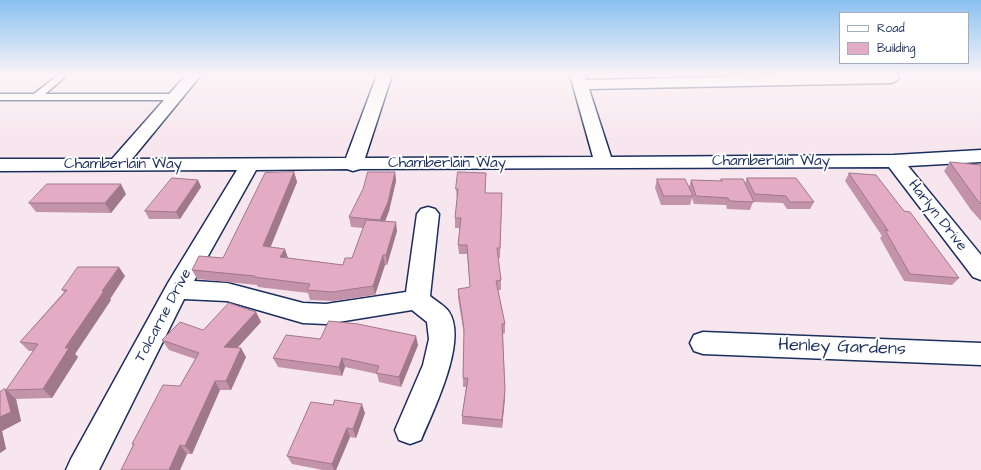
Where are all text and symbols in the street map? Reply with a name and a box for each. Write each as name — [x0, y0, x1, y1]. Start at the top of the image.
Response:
legend — [839, 12, 969, 64]
text: Road — [877, 20, 905, 37]
text: Building — [877, 40, 915, 57]
street label: Chamberlain Way — [712, 153, 830, 171]
street label: Chamberlain Way — [388, 155, 506, 173]
street label: Chamberlain Way — [64, 156, 182, 174]
street label: Harlyn Drive — [904, 177, 970, 255]
street label: Tolcarne Drive — [132, 266, 196, 366]
street label: Henley Gardens — [778, 335, 906, 361]

